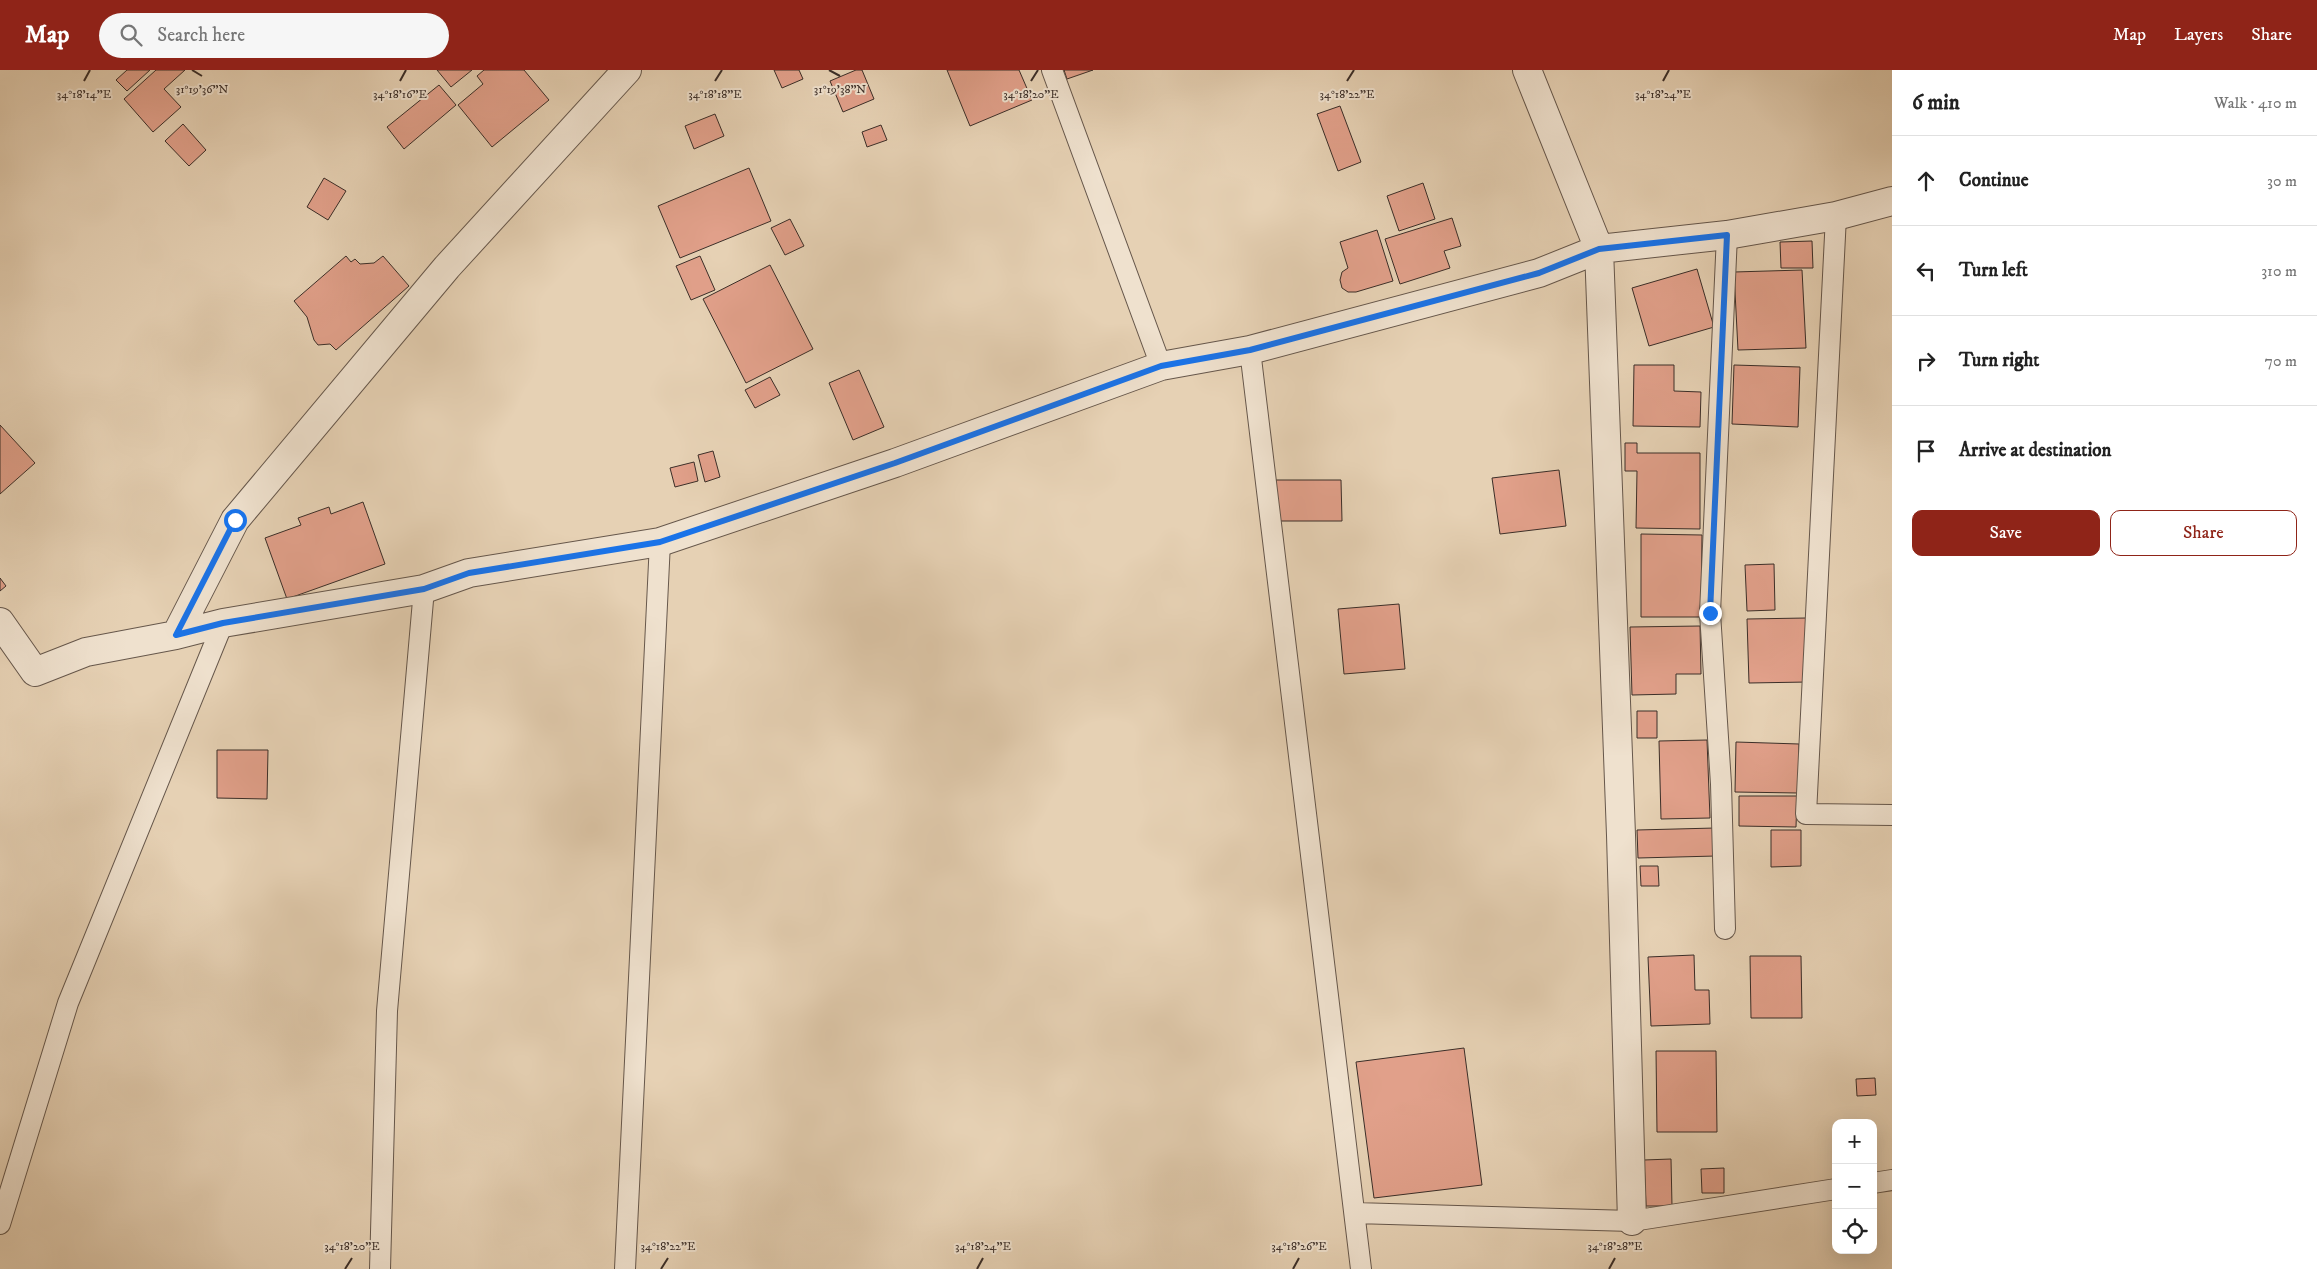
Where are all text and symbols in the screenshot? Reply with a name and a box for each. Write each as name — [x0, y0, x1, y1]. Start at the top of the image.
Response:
search box — [99, 13, 449, 58]
text: Map — [25, 20, 69, 50]
icon: search — [117, 21, 145, 49]
text: Search here — [157, 24, 245, 47]
text: Map — [2113, 24, 2146, 46]
text: Layers — [2174, 24, 2223, 46]
text: Share — [2251, 24, 2292, 46]
text: 31°19'36"N — [176, 82, 228, 97]
text: 31°19'38"N — [814, 82, 866, 97]
text: 34°18'14"E — [57, 87, 112, 102]
text: 34°18'16"E — [373, 87, 427, 102]
text: 34°18'18"E — [688, 87, 742, 102]
text: 34°18'20"E — [1003, 87, 1059, 102]
text: 34°18'22"E — [1320, 87, 1375, 102]
text: 34°18'24"E — [1635, 87, 1691, 102]
text: 6 min — [1912, 90, 1960, 116]
text: Walk · 410 m — [2214, 93, 2297, 113]
icon: ahead — [1912, 167, 1940, 195]
text: Continue — [1959, 169, 2029, 192]
text: 30 m — [2267, 171, 2297, 191]
icon: left — [1912, 257, 1940, 285]
text: Turn left — [1959, 259, 2028, 282]
text: 310 m — [2261, 261, 2297, 281]
icon: right — [1912, 347, 1940, 375]
text: Turn right — [1959, 349, 2039, 372]
text: 70 m — [2265, 351, 2297, 371]
icon: arrive — [1912, 437, 1940, 465]
text: Arrive at destination — [1959, 439, 2111, 462]
route start — [224, 509, 247, 532]
button: Save — [1912, 510, 2100, 556]
button: Share — [2110, 510, 2297, 556]
route end — [1699, 602, 1722, 625]
map controls — [1832, 1119, 1877, 1254]
button: + — [1832, 1119, 1877, 1164]
button: − — [1832, 1164, 1877, 1209]
button: locate — [1832, 1209, 1877, 1254]
text: 34°18'20"E — [324, 1239, 380, 1254]
text: 34°18'22"E — [641, 1239, 696, 1254]
text: 34°18'24"E — [955, 1239, 1011, 1254]
text: 34°18'26"E — [1271, 1239, 1327, 1254]
text: 34°18'28"E — [1587, 1239, 1643, 1254]

